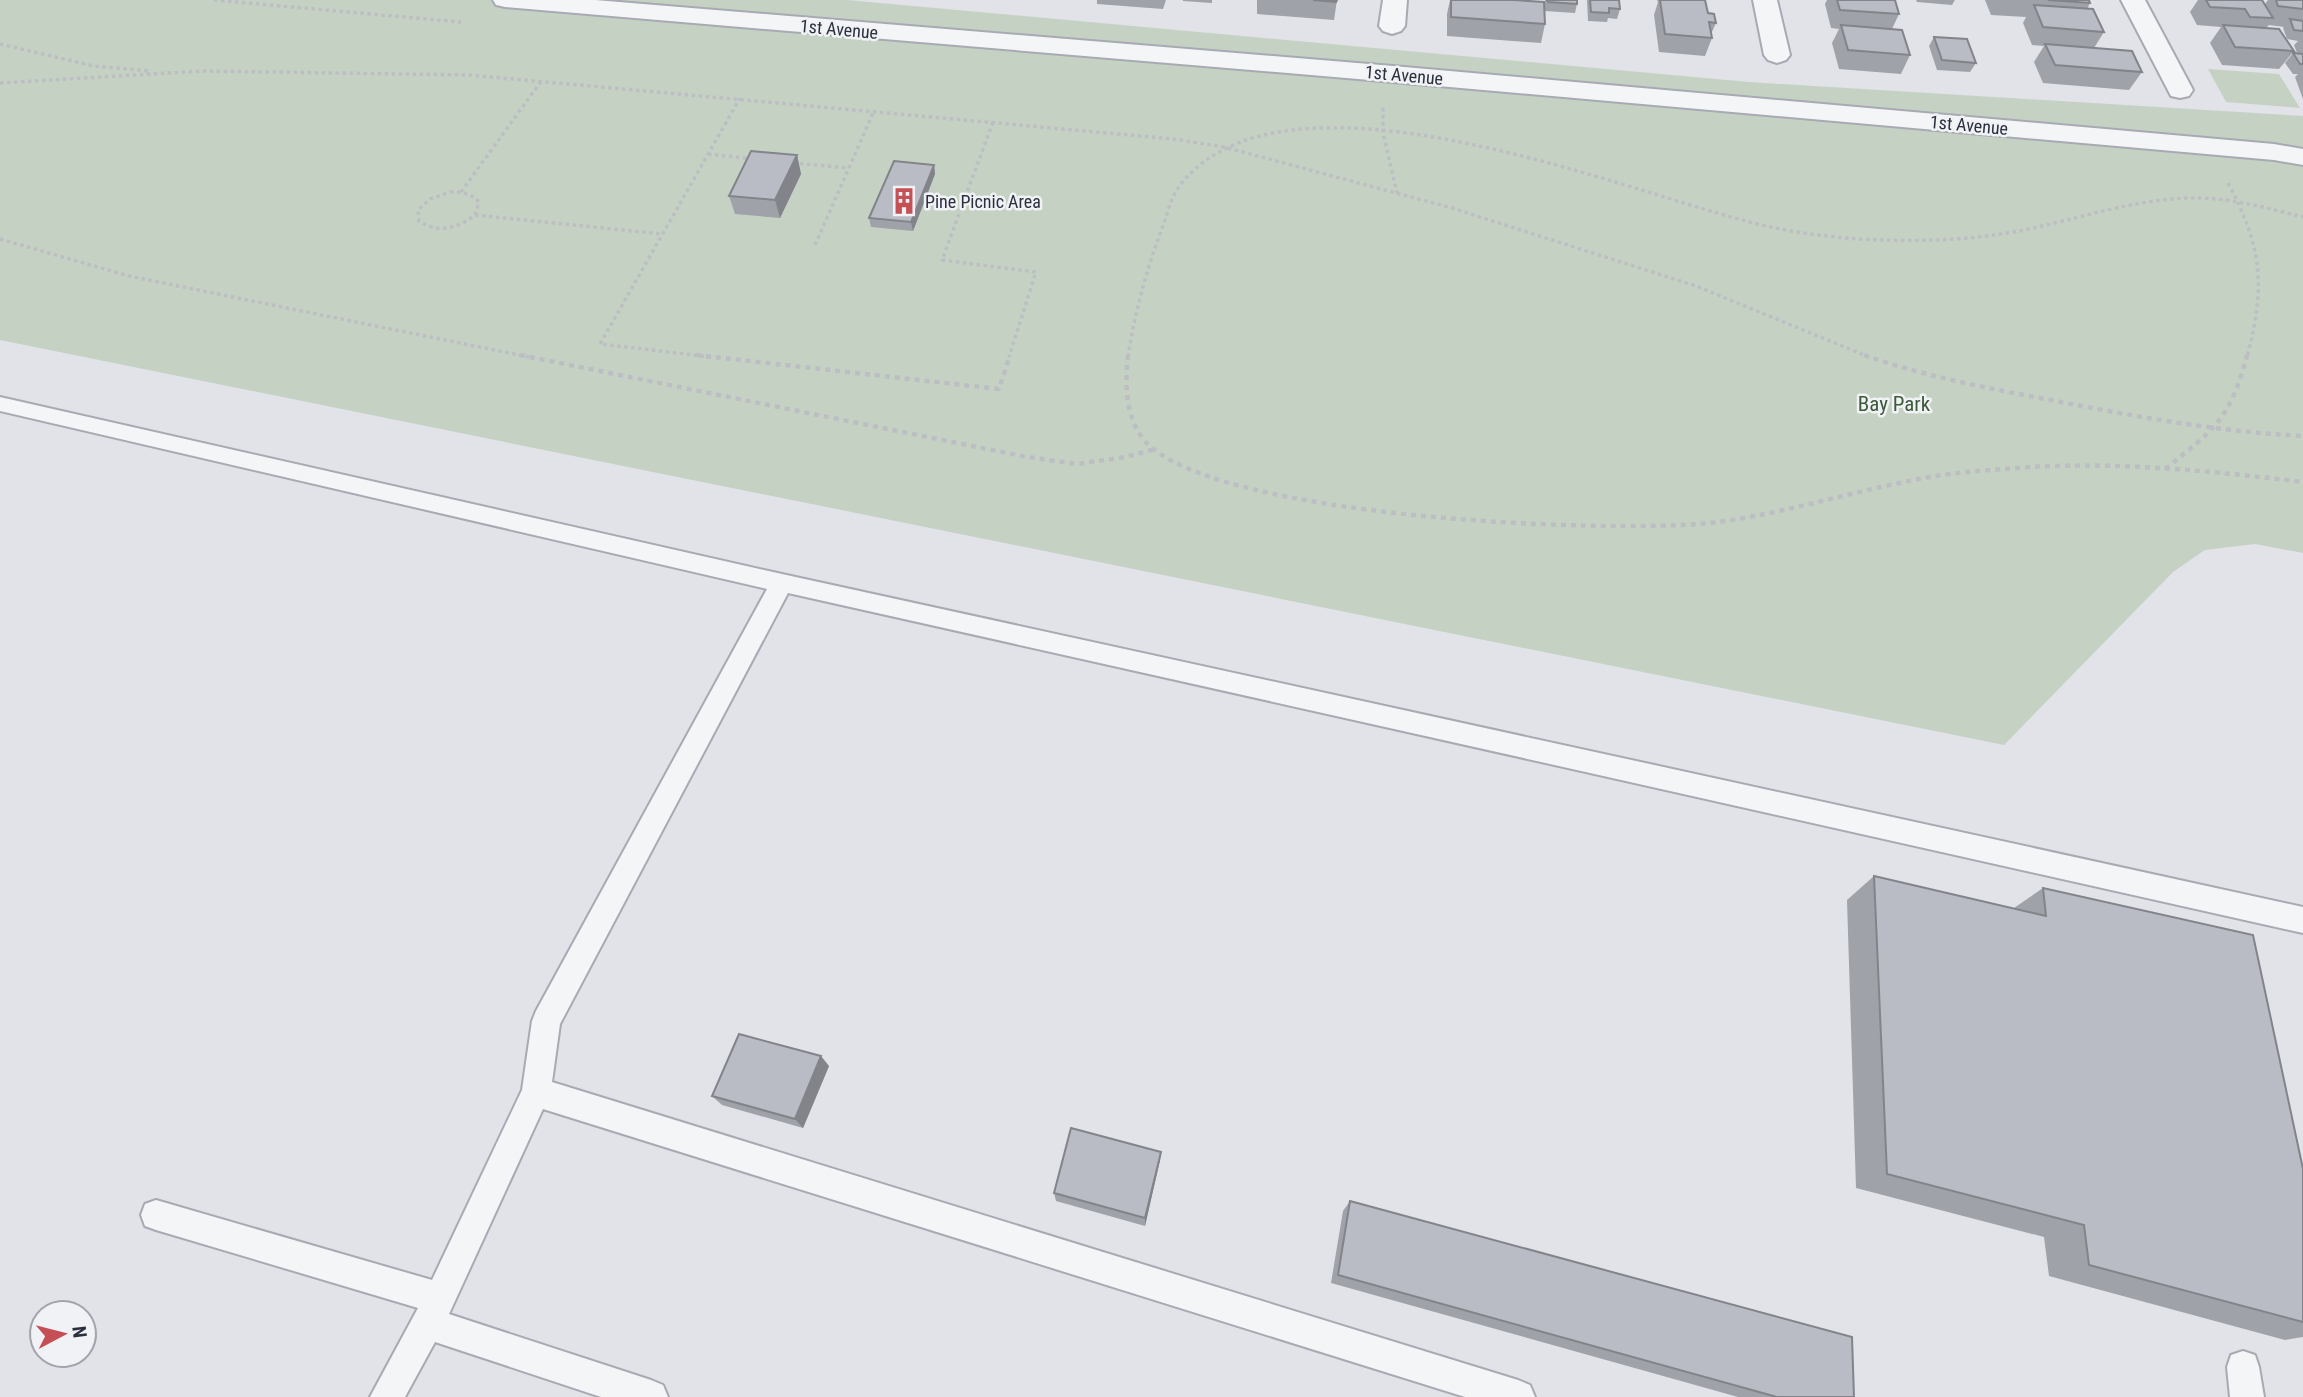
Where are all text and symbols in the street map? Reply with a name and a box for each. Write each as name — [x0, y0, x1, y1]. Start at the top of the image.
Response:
street label: 1st Avenue — [799, 15, 879, 43]
street label: 1st Avenue — [1364, 61, 1444, 89]
street label: 1st Avenue — [1929, 111, 2009, 139]
building icon: Pine Picnic Area — [889, 186, 919, 216]
place label: Pine Picnic Area — [925, 191, 1041, 212]
park label: Bay Park — [1858, 392, 1931, 416]
north arrow — [28, 1299, 98, 1369]
text: N — [67, 1325, 92, 1339]

